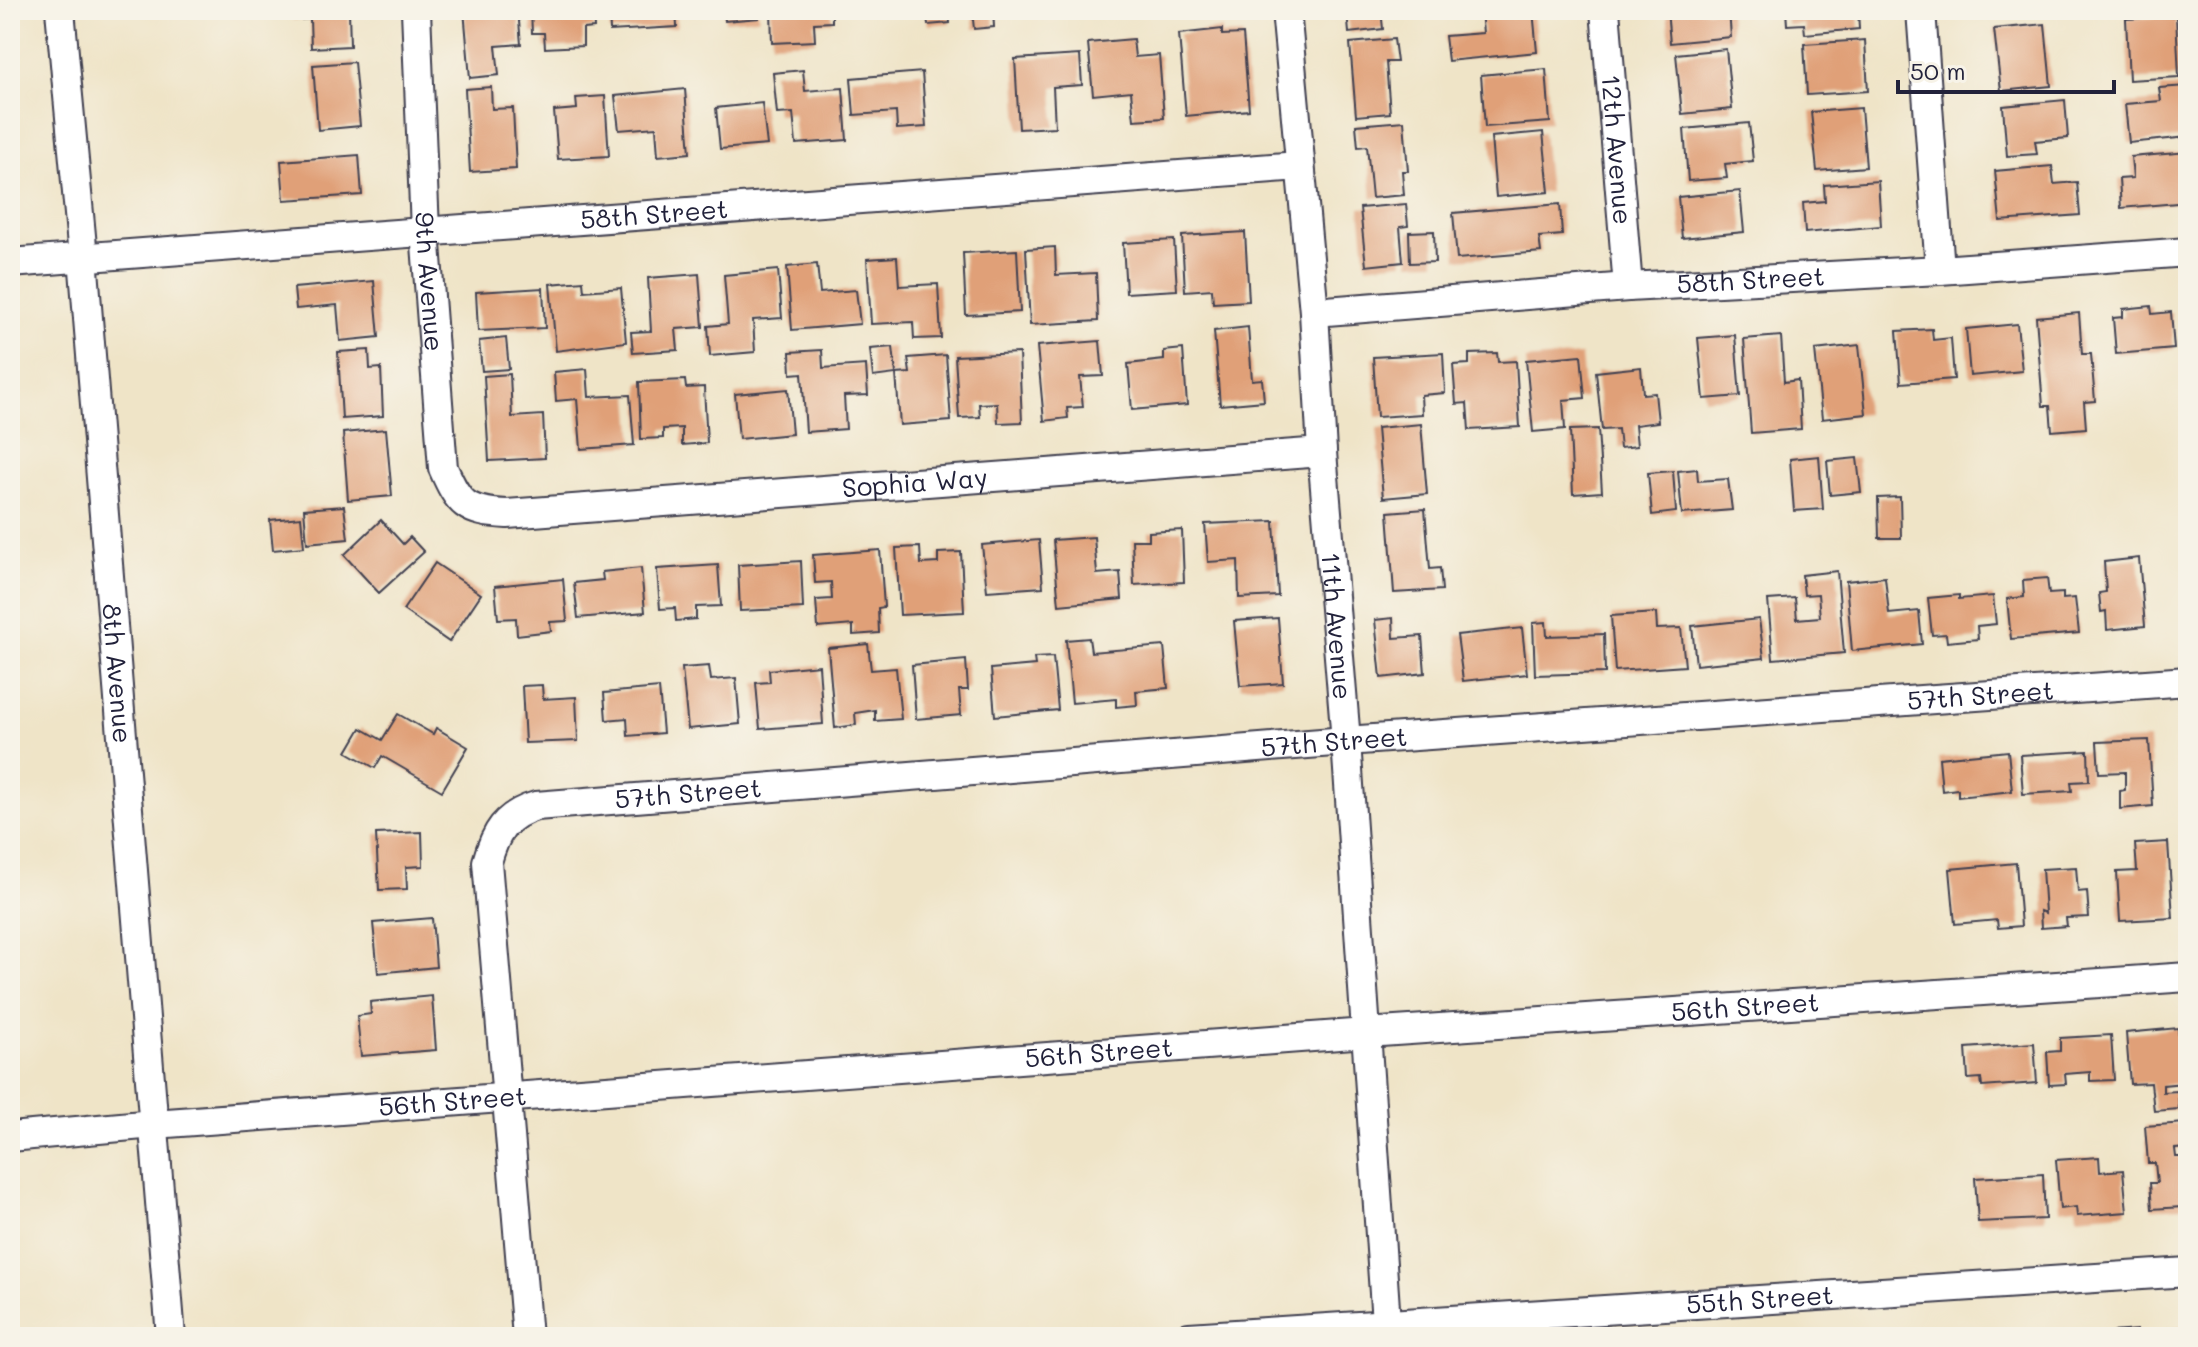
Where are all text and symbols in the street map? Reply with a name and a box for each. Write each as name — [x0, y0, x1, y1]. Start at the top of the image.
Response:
scale bar — [1898, 44, 2114, 94]
text: 50 m — [1910, 55, 1966, 86]
street label: 12th Avenue — [1594, 73, 1641, 226]
street label: 58th Street — [579, 191, 729, 236]
street label: 9th Avenue — [408, 211, 452, 353]
street label: 58th Street — [1676, 258, 1826, 300]
street label: Sophia Way — [841, 459, 989, 504]
street label: 11th Avenue — [1314, 551, 1360, 701]
street label: 8th Avenue — [95, 602, 141, 745]
street label: 57th Street — [1906, 673, 2055, 717]
street label: 57th Street — [1259, 719, 1408, 764]
street label: 57th Street — [613, 770, 763, 816]
street label: 56th Street — [1670, 984, 1820, 1028]
street label: 56th Street — [1024, 1030, 1174, 1075]
street label: 56th Street — [377, 1078, 528, 1123]
street label: 55th Street — [1685, 1277, 1834, 1321]

